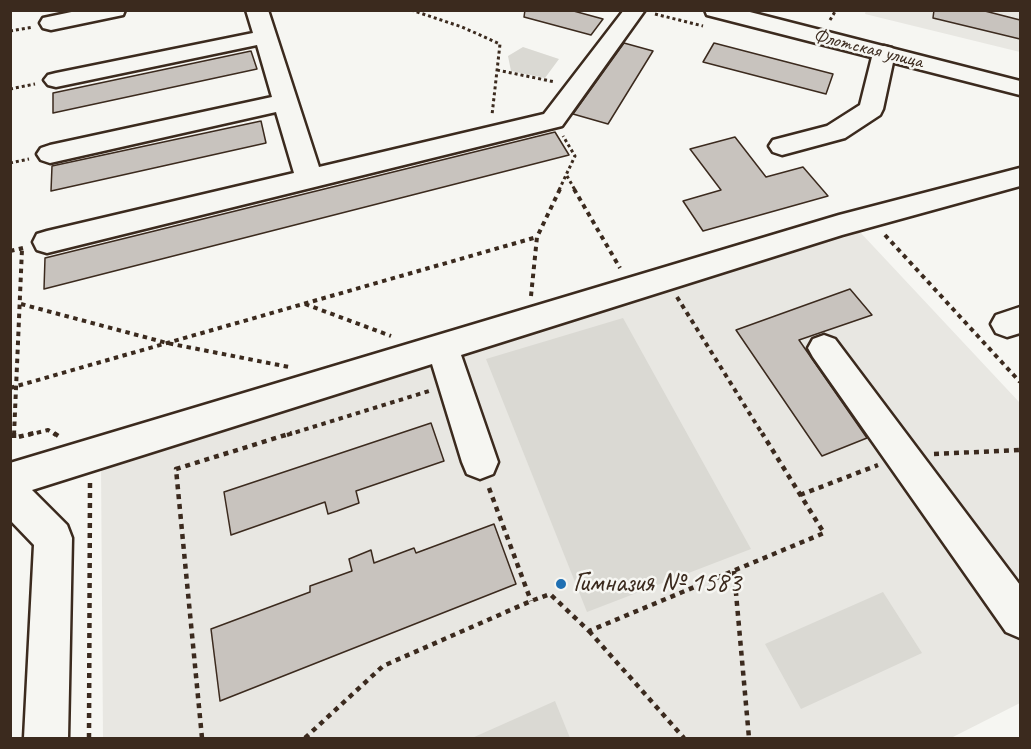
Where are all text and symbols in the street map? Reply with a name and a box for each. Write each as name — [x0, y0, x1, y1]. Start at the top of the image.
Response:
street label: Флотская улица — [811, 24, 925, 74]
place label: Гимназия № 1583 — [573, 567, 741, 601]
marker: Гимназия № 1583 — [554, 577, 568, 591]

